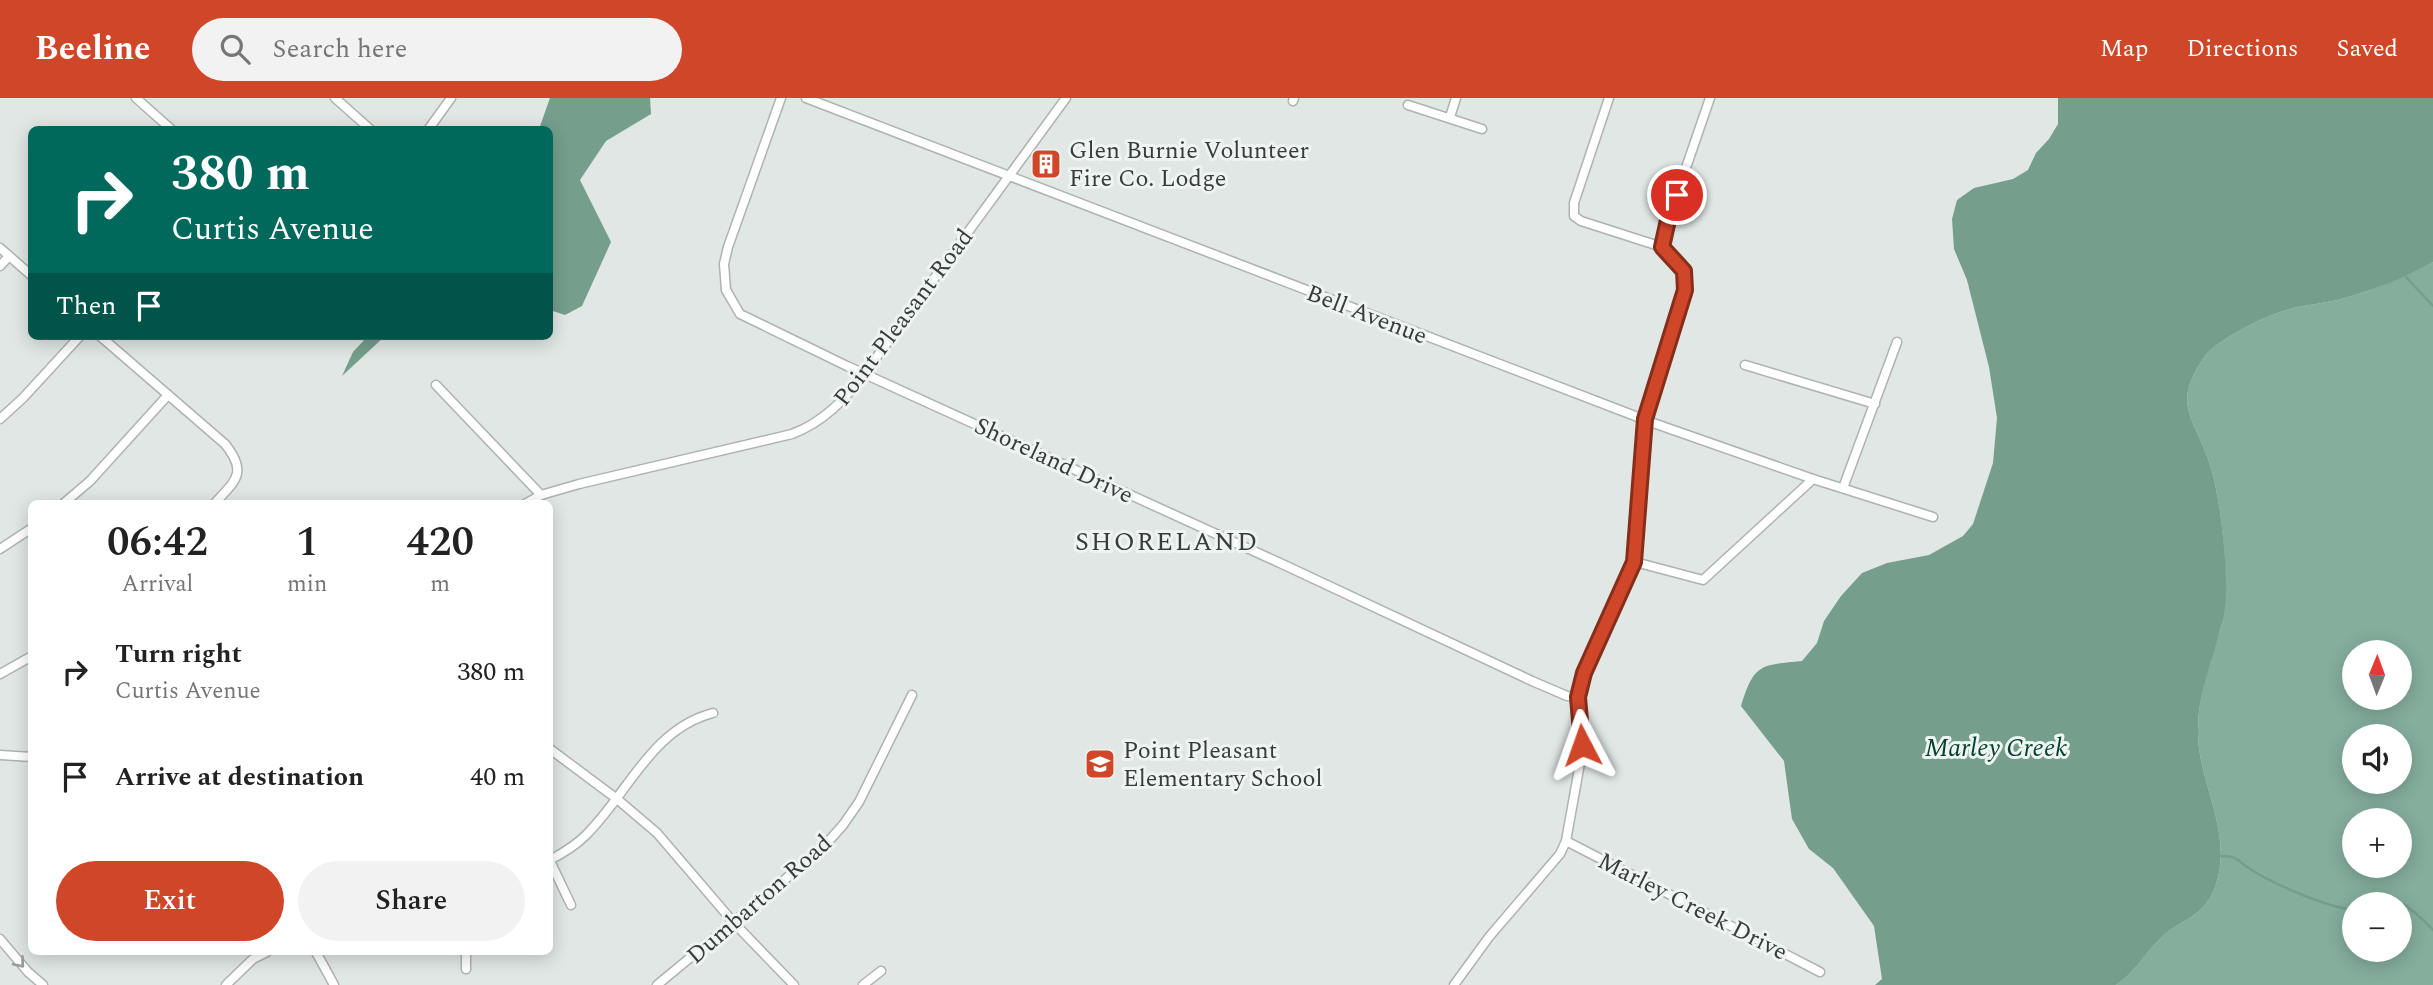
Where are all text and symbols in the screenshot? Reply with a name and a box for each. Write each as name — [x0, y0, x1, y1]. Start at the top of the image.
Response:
search box — [192, 18, 682, 81]
text: Beeline — [35, 24, 150, 74]
text: Search here — [272, 29, 407, 69]
icon: search — [216, 30, 254, 68]
text: Map — [2100, 31, 2148, 67]
text: Directions — [2186, 31, 2298, 67]
text: Saved — [2336, 31, 2398, 67]
place label: Glen Burnie Volunteer Fire Co. Lodge — [1069, 133, 1309, 197]
text: 380 m — [171, 137, 310, 212]
building icon: Glen Burnie Volunteer Fire Co. Lodge — [1029, 147, 1063, 181]
icon: right — [56, 154, 147, 245]
pin — [1647, 165, 1707, 225]
icon: arrive — [1658, 176, 1696, 214]
text: Curtis Avenue — [171, 205, 374, 254]
street label: Point Pleasant Road — [825, 221, 983, 414]
street label: Bell Avenue — [1301, 275, 1432, 354]
text: Then — [56, 286, 116, 326]
icon: arrive — [130, 287, 168, 325]
street label: Shoreland Drive — [968, 408, 1139, 514]
text: 06:42 — [107, 511, 208, 574]
text: 1 — [296, 511, 318, 574]
text: 420 — [406, 511, 474, 574]
district label: SHORELAND — [1075, 522, 1259, 562]
text: Arrival — [122, 567, 193, 602]
text: min — [287, 567, 327, 602]
text: m — [430, 567, 450, 602]
text: Turn right — [115, 634, 242, 674]
north arrow — [2342, 640, 2412, 710]
map controls — [2342, 640, 2412, 962]
text: 380 m — [457, 652, 525, 692]
icon: right — [56, 653, 94, 691]
text: Curtis Avenue — [115, 674, 261, 709]
position arrow — [1545, 708, 1619, 782]
button: sound — [2342, 724, 2412, 794]
water label: Marley Creek — [1925, 728, 2067, 768]
place label: Point Pleasant Elementary School — [1123, 733, 1323, 797]
school or university icon: Point Pleasant Elementary School — [1083, 747, 1117, 781]
text: Arrive at destination — [115, 757, 364, 797]
text: 40 m — [470, 757, 525, 797]
icon: arrive — [56, 758, 94, 796]
button: + — [2342, 808, 2412, 878]
street label: Dumbarton Road — [679, 826, 840, 973]
street label: Marley Creek Drive — [1591, 843, 1794, 970]
button: Exit — [56, 861, 284, 941]
button: Share — [298, 861, 525, 941]
button: − — [2342, 892, 2412, 962]
one-way arrow — [12, 955, 24, 968]

